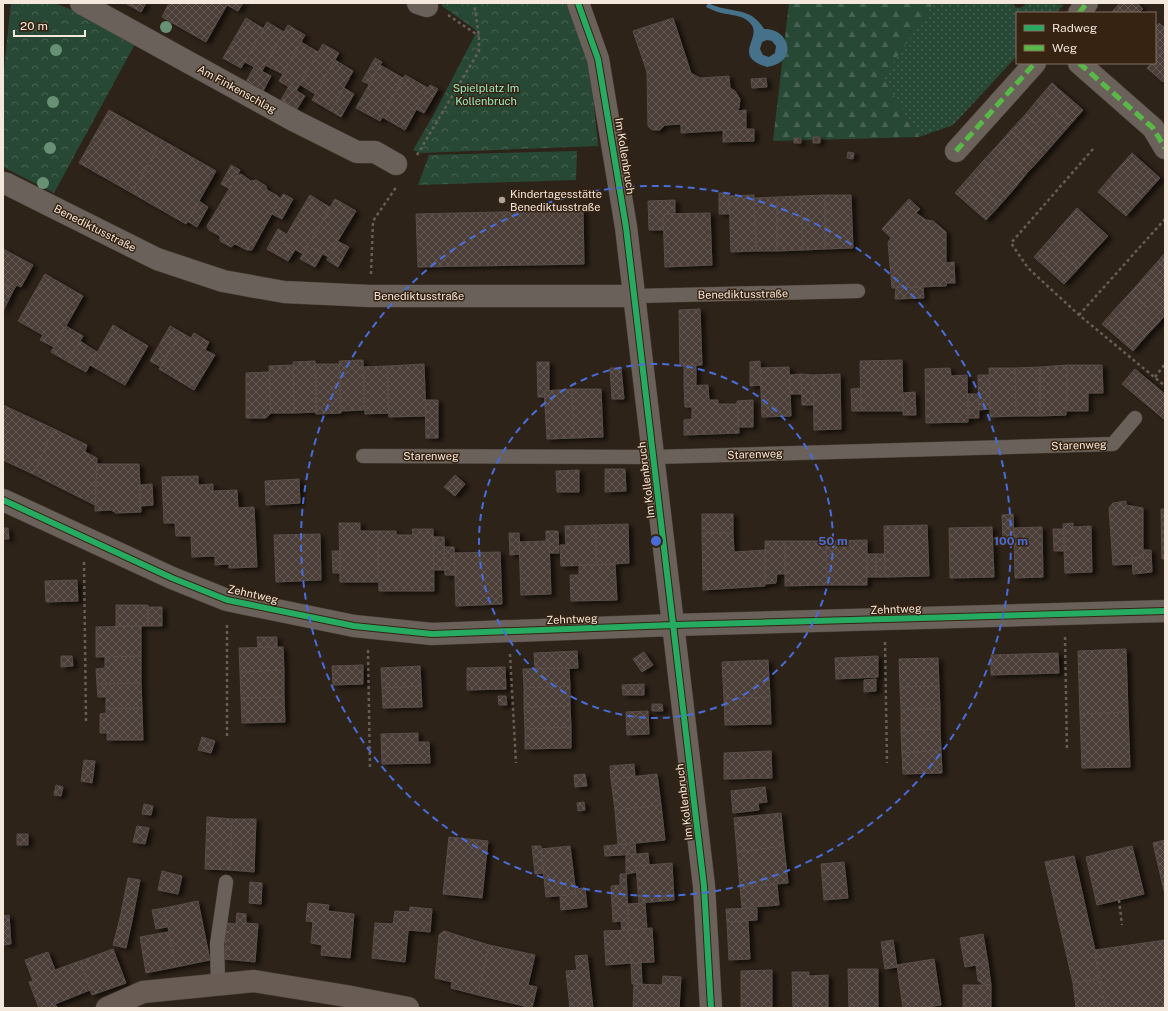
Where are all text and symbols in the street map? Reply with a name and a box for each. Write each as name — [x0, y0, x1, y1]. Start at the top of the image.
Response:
scale bar — [14, 12, 85, 38]
legend — [1016, 12, 1156, 64]
text: 20 m — [20, 19, 48, 33]
text: Radweg — [1052, 21, 1097, 35]
text: Weg — [1052, 41, 1077, 55]
street label: Am Finkenschlag — [196, 62, 279, 116]
park label: Spielplatz Im Kollenbruch — [453, 82, 519, 107]
street label: Im Kollenbruch — [613, 117, 637, 195]
place label: Kindertagesstätte Benediktusstraße — [510, 188, 602, 213]
marker: Kindertagesstätte Benediktusstraße — [497, 195, 507, 205]
street label: Benediktusstraße — [52, 202, 138, 254]
street label: Benediktusstraße — [698, 287, 788, 301]
street label: Benediktusstraße — [374, 290, 464, 302]
street label: Starenweg — [1051, 438, 1107, 452]
street label: Im Kollenbruch — [635, 441, 657, 519]
street label: Starenweg — [727, 447, 783, 461]
street label: Starenweg — [403, 450, 459, 462]
centre of rings — [649, 534, 663, 548]
text: 50 m — [818, 534, 848, 548]
text: 100 m — [994, 534, 1028, 548]
street label: Zehntweg — [227, 582, 279, 606]
street label: Zehntweg — [870, 602, 922, 616]
street label: Zehntweg — [546, 612, 598, 626]
street label: Im Kollenbruch — [673, 763, 695, 841]

